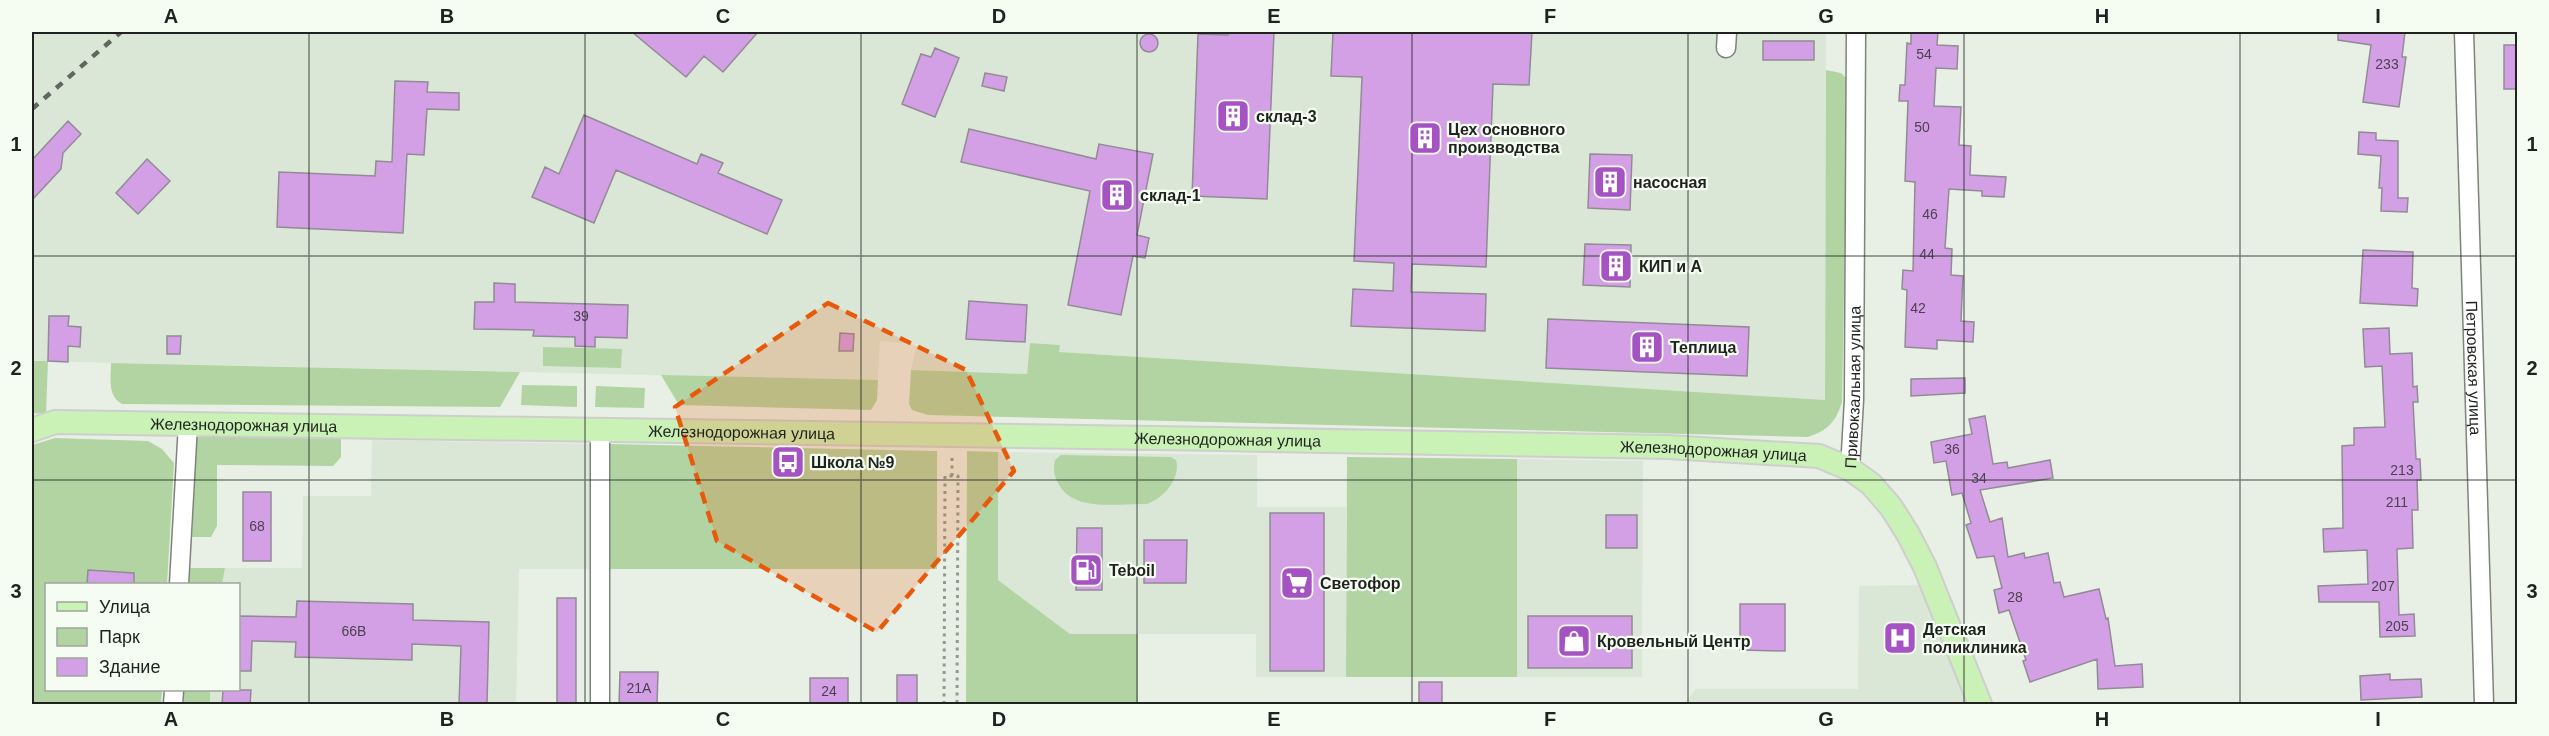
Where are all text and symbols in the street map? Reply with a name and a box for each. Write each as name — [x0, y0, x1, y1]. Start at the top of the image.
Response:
text: A — [164, 5, 178, 27]
text: B — [440, 5, 454, 27]
text: C — [716, 5, 730, 27]
text: D — [992, 5, 1006, 27]
text: E — [1267, 5, 1281, 27]
text: F — [1544, 5, 1556, 27]
text: G — [1818, 5, 1834, 27]
text: H — [2095, 5, 2109, 27]
text: I — [2375, 5, 2381, 27]
house number: 54 — [1916, 46, 1932, 62]
house number: 233 — [2375, 56, 2399, 72]
building icon: склад-3 — [1215, 98, 1251, 134]
place label: склад-3 — [1256, 108, 1317, 125]
house number: 50 — [1914, 119, 1930, 135]
building icon: Цех основного производства — [1407, 120, 1443, 156]
place label: Цех основного производства — [1448, 121, 1566, 156]
text: 1 — [10, 133, 22, 155]
text: 1 — [2526, 133, 2538, 155]
building icon: насосная — [1592, 164, 1628, 200]
place label: насосная — [1633, 174, 1707, 191]
building icon: склад-1 — [1099, 177, 1135, 213]
place label: склад-1 — [1140, 187, 1201, 204]
house number: 46 — [1922, 206, 1938, 222]
house number: 44 — [1919, 246, 1935, 262]
building icon: КИП и А — [1598, 248, 1634, 284]
place label: КИП и А — [1639, 258, 1702, 275]
house number: 42 — [1910, 300, 1926, 316]
street label: Петровская улица — [2463, 300, 2484, 436]
street label: Привокзальная улица — [1842, 306, 1863, 469]
house number: 39 — [573, 308, 589, 324]
building icon: Теплица — [1629, 329, 1665, 365]
place label: Теплица — [1670, 339, 1737, 356]
text: 2 — [10, 357, 22, 379]
text: 2 — [2526, 357, 2538, 379]
street label: Железнодорожная улица — [150, 415, 337, 435]
street label: Железнодорожная улица — [648, 422, 835, 442]
street label: Железнодорожная улица — [1134, 429, 1321, 449]
street label: Железнодорожная улица — [1620, 438, 1807, 464]
house number: 36 — [1944, 441, 1960, 457]
bus stop icon: Школа №9 — [770, 444, 806, 480]
place label: Школа №9 — [811, 454, 895, 471]
house number: 213 — [2390, 462, 2414, 478]
house number: 34 — [1971, 470, 1987, 486]
house number: 211 — [2386, 494, 2408, 510]
house number: 68 — [249, 518, 265, 534]
fuel station icon: Teboil — [1068, 552, 1104, 588]
place label: Teboil — [1109, 562, 1155, 579]
supermarket icon: Светофор — [1279, 565, 1315, 601]
place label: Светофор — [1320, 575, 1401, 592]
house number: 207 — [2371, 578, 2395, 594]
text: 3 — [10, 580, 22, 602]
text: 3 — [2526, 580, 2538, 602]
legend — [45, 583, 240, 691]
house number: 28 — [2007, 589, 2023, 605]
text: Улица — [99, 597, 151, 617]
house number: 205 — [2385, 618, 2409, 634]
hospital icon: Детская поликлиника — [1882, 620, 1918, 656]
place label: Детская поликлиника — [1923, 621, 2027, 656]
house number: 66В — [342, 623, 366, 639]
shop icon: Кровельный Центр — [1556, 623, 1592, 659]
text: Парк — [99, 627, 140, 647]
place label: Кровельный Центр — [1597, 633, 1751, 650]
text: Здание — [99, 657, 160, 677]
house number: 21А — [627, 680, 652, 696]
house number: 24 — [821, 683, 837, 699]
text: A — [164, 708, 178, 730]
text: B — [440, 708, 454, 730]
text: C — [716, 708, 730, 730]
text: D — [992, 708, 1006, 730]
text: E — [1267, 708, 1281, 730]
text: F — [1544, 708, 1556, 730]
text: G — [1818, 708, 1834, 730]
text: H — [2095, 708, 2109, 730]
text: I — [2375, 708, 2381, 730]

